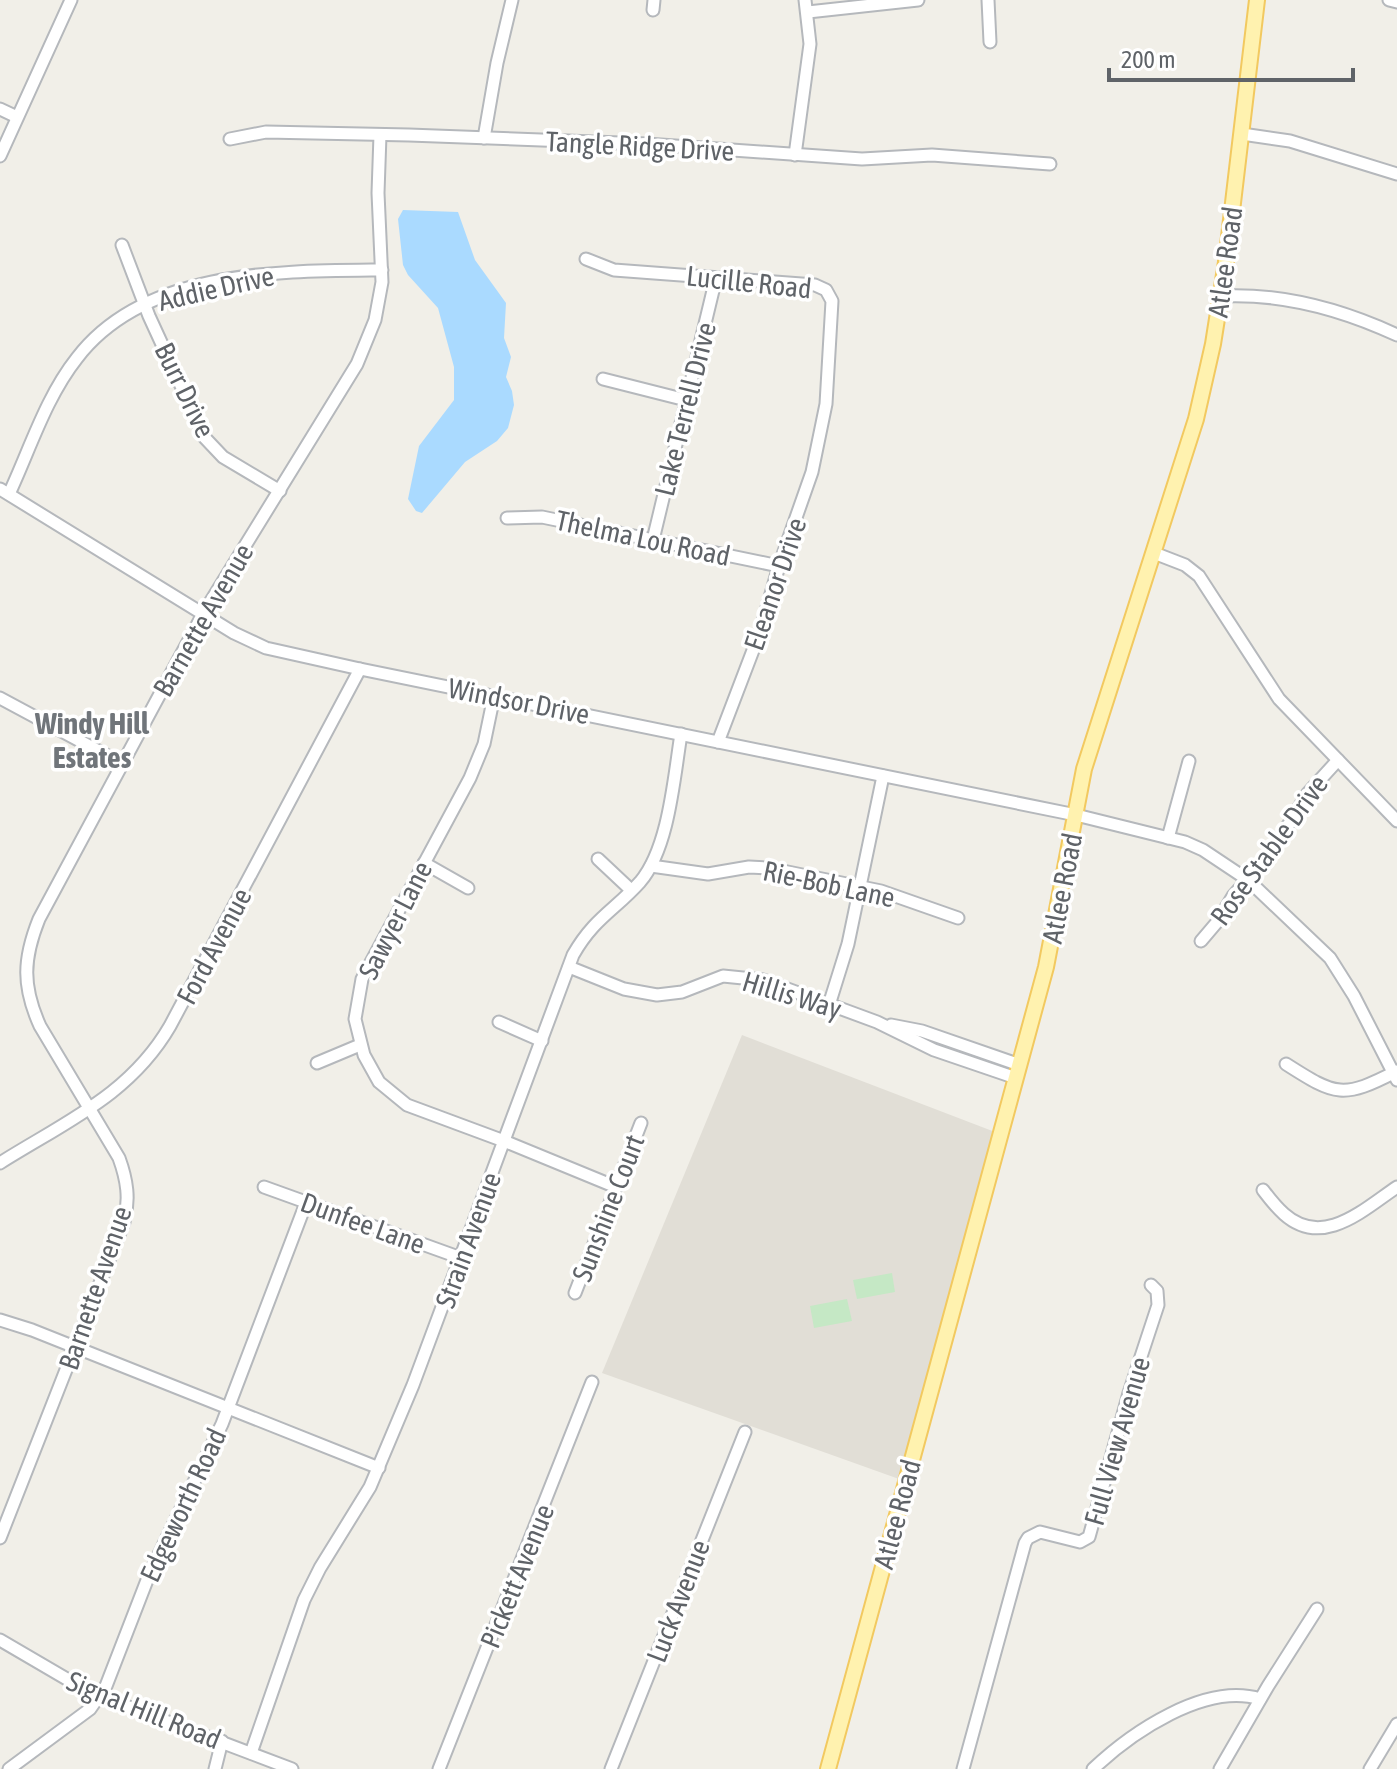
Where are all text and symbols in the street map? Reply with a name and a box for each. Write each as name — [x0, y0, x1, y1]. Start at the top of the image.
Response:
scale bar — [1109, 32, 1353, 82]
text: 200 m — [1121, 46, 1175, 73]
street label: Tangle Ridge Drive — [545, 125, 735, 167]
street label: Atlee Road — [1201, 205, 1249, 319]
street label: Addie Drive — [155, 259, 277, 317]
street label: Lucille Road — [685, 260, 813, 304]
street label: Lake Terrell Drive — [648, 319, 722, 499]
street label: Burr Drive — [148, 337, 222, 443]
street label: Thelma Lou Road — [553, 504, 733, 572]
street label: Eleanor Drive — [737, 514, 813, 654]
street label: Barnette Avenue — [146, 538, 260, 702]
street label: Windsor Drive — [446, 672, 592, 730]
district label: Windy Hill Estates — [34, 706, 150, 774]
street label: Rose Stable Drive — [1204, 769, 1334, 931]
street label: Atlee Road — [1036, 830, 1088, 946]
street label: Rie-Bob Lane — [760, 854, 898, 914]
street label: Sawyer Lane — [352, 856, 438, 984]
street label: Ford Avenue — [170, 883, 258, 1009]
street label: Hillis Way — [739, 965, 845, 1025]
street label: Sunshine Court — [565, 1130, 651, 1286]
street label: Strain Avenue — [429, 1168, 507, 1312]
street label: Dunfee Lane — [297, 1186, 429, 1260]
street label: Barnette Avenue — [52, 1202, 138, 1374]
street label: Full View Avenue — [1078, 1353, 1156, 1529]
street label: Edgeworth Road — [134, 1423, 232, 1587]
street label: Atlee Road — [867, 1456, 927, 1572]
street label: Pickett Avenue — [474, 1500, 560, 1652]
street label: Luck Avenue — [640, 1535, 716, 1667]
street label: Signal Hill Road — [62, 1665, 226, 1755]

